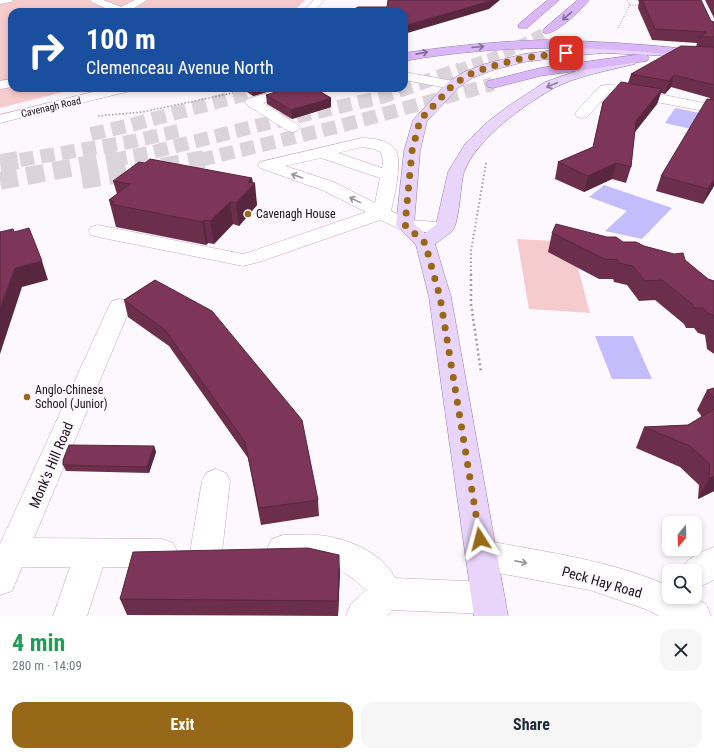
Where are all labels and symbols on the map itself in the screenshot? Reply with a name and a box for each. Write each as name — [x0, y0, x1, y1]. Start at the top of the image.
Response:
one-way arrow — [561, 12, 572, 21]
pin — [549, 36, 583, 70]
one-way arrow — [471, 43, 484, 50]
one-way arrow — [415, 49, 428, 57]
one-way arrow — [547, 82, 559, 89]
street label: Cavenagh Road — [20, 95, 82, 119]
one-way arrow — [292, 171, 304, 179]
one-way arrow — [350, 196, 362, 203]
place label: Cavenagh House — [256, 207, 336, 221]
marker: Cavenagh House — [243, 209, 253, 219]
place label: Anglo-Chinese School (Junior) — [35, 383, 108, 411]
marker: Anglo-Chinese School (Junior) — [22, 392, 32, 402]
street label: Monk's Hill Road — [26, 420, 76, 510]
north arrow — [662, 516, 702, 556]
position arrow — [459, 518, 501, 560]
one-way arrow — [514, 558, 527, 566]
street label: Peck Hay Road — [560, 563, 644, 601]

